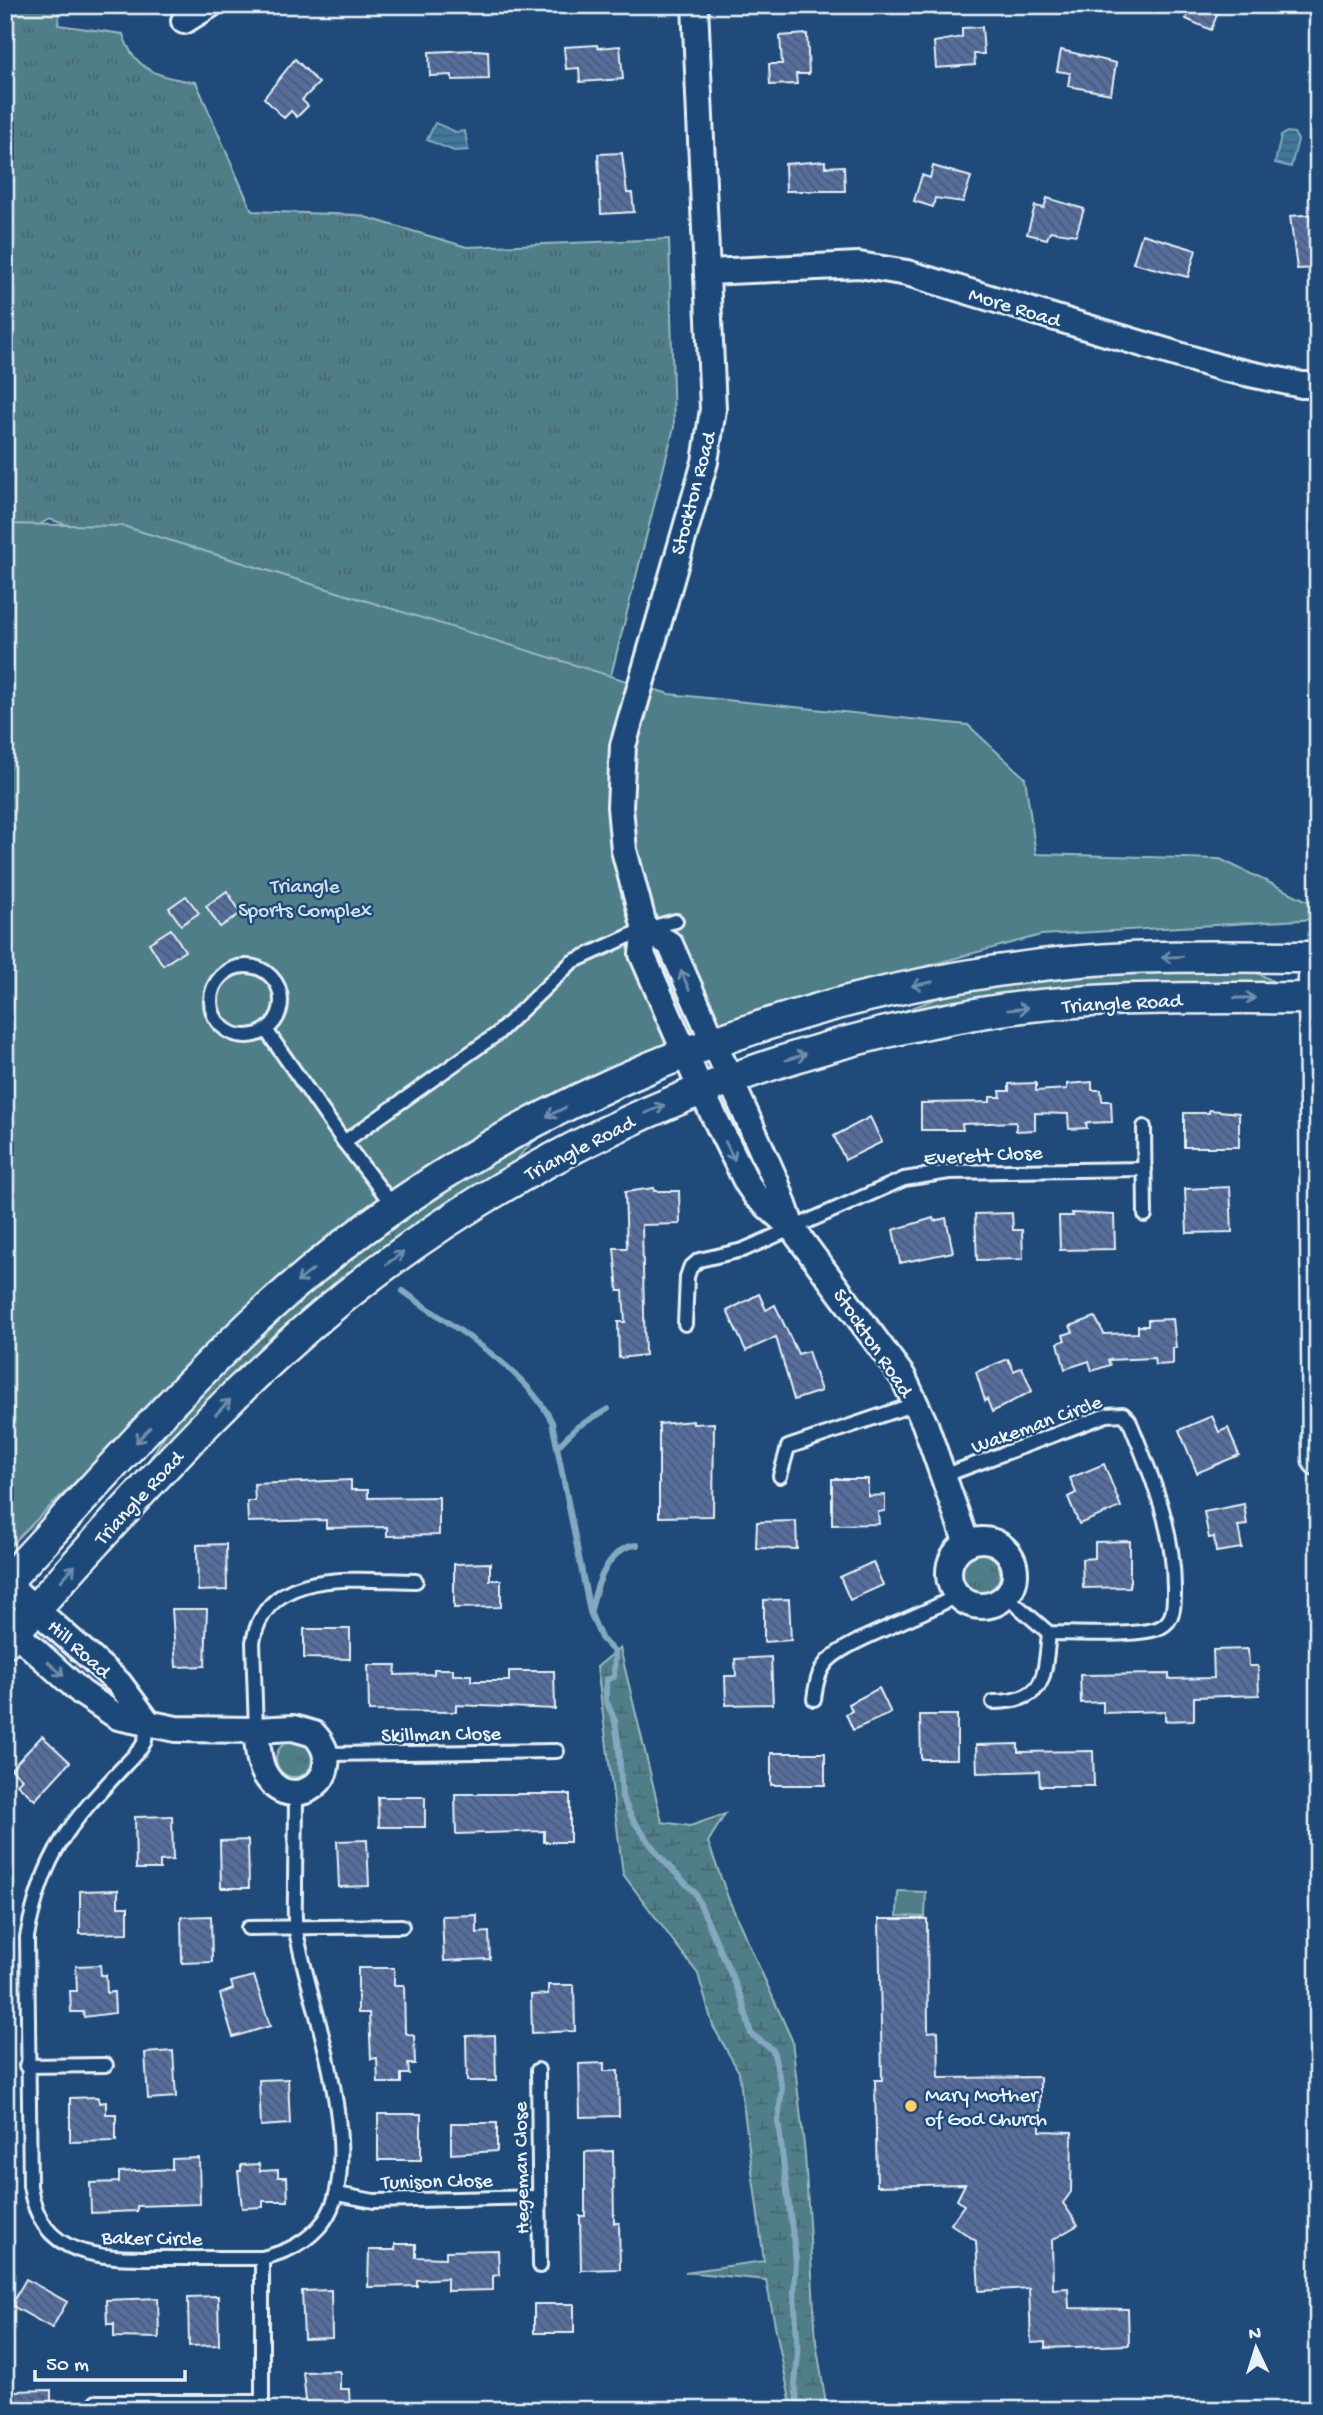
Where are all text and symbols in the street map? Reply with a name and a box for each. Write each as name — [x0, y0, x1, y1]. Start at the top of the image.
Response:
street label: More Road — [965, 284, 1064, 336]
street label: Stockton Road — [667, 428, 724, 558]
park label: Triangle Sports Complex — [238, 876, 372, 925]
one-way arrow — [1161, 951, 1184, 964]
one-way arrow — [678, 970, 691, 991]
one-way arrow — [911, 977, 934, 991]
street label: Triangle Road — [1061, 990, 1184, 1021]
one-way arrow — [1234, 991, 1257, 1005]
one-way arrow — [1006, 1002, 1029, 1015]
one-way arrow — [785, 1050, 807, 1063]
one-way arrow — [644, 1102, 666, 1115]
one-way arrow — [546, 1105, 567, 1119]
street label: Triangle Road — [521, 1111, 641, 1189]
one-way arrow — [724, 1141, 738, 1161]
street label: Everett Close — [923, 1142, 1044, 1173]
one-way arrow — [385, 1251, 404, 1265]
one-way arrow — [297, 1268, 315, 1284]
street label: Stockton Road — [826, 1285, 918, 1405]
street label: Wakeman Circle — [968, 1391, 1107, 1461]
one-way arrow — [215, 1399, 232, 1416]
one-way arrow — [134, 1426, 151, 1443]
street label: Triangle Road — [90, 1446, 192, 1553]
one-way arrow — [60, 1564, 76, 1582]
street label: Hill Road — [41, 1616, 116, 1687]
one-way arrow — [46, 1661, 64, 1677]
street label: Skillman Close — [381, 1723, 502, 1750]
place label: Mary Mother of God Church — [925, 2085, 1047, 2134]
marker: Mary Mother of God Church — [903, 2098, 919, 2114]
street label: Hegeman Close — [510, 2100, 537, 2234]
street label: Tunison Close — [380, 2170, 494, 2197]
street label: Baker Circle — [100, 2227, 204, 2254]
north arrow — [1222, 2314, 1292, 2384]
text: N — [1248, 2323, 1262, 2346]
scale bar — [35, 2338, 186, 2382]
text: 50 m — [46, 2354, 89, 2379]

